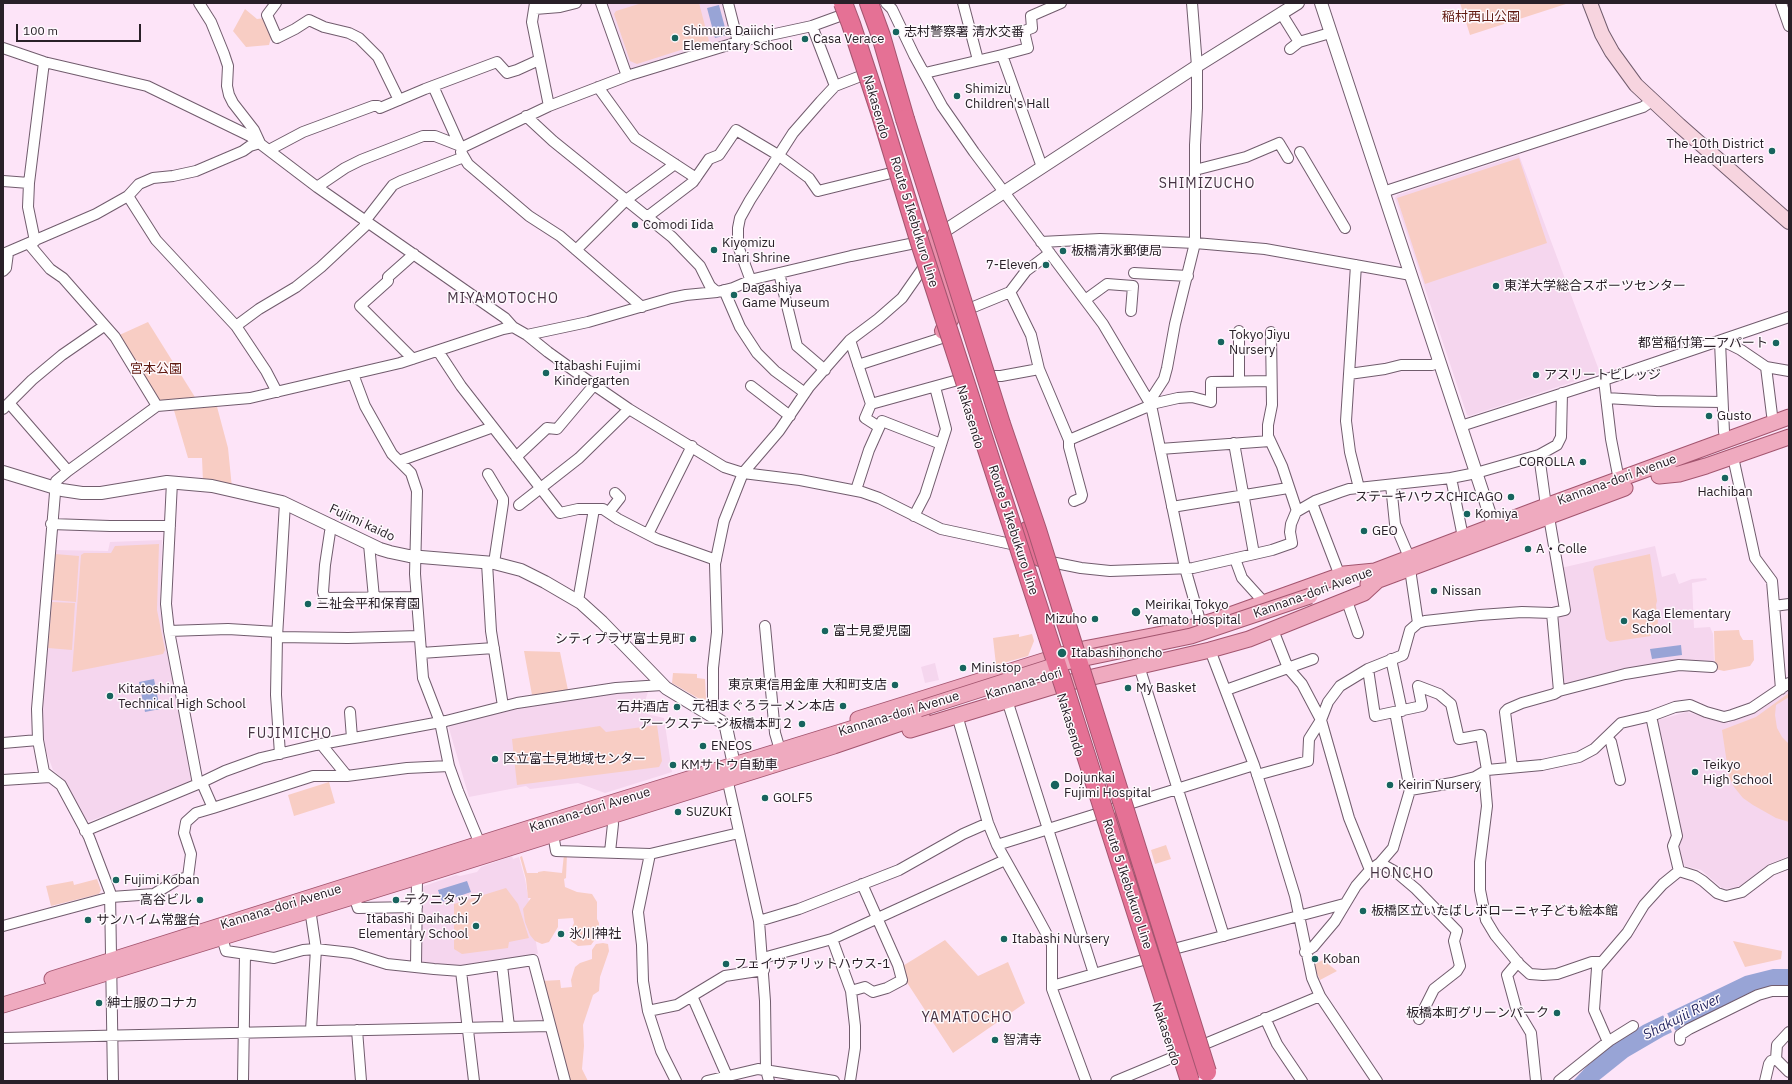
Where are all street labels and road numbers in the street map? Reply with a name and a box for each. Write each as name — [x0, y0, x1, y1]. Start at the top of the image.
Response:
street label: Nakasendo — [859, 73, 893, 141]
street label: Route 5 Ikebukuro Line — [887, 155, 941, 289]
street label: Nakasendo — [953, 383, 987, 451]
street label: Kannana-dori Avenue — [1555, 451, 1679, 509]
street label: Route 5 Ikebukuro Line — [985, 463, 1041, 597]
street label: Fujimi kaido — [327, 501, 397, 545]
street label: Kannana-dori Avenue — [1251, 564, 1375, 622]
street label: Kannana-dori — [984, 665, 1064, 703]
street label: Kannana-dori Avenue — [837, 688, 961, 740]
street label: Nakasendo — [1053, 691, 1087, 759]
street label: Kannana-dori Avenue — [528, 784, 652, 836]
street label: Route 5 Ikebukuro Line — [1099, 817, 1155, 951]
street label: Kannana-dori Avenue — [219, 881, 343, 933]
street label: Nakasendo — [1148, 1000, 1184, 1068]

